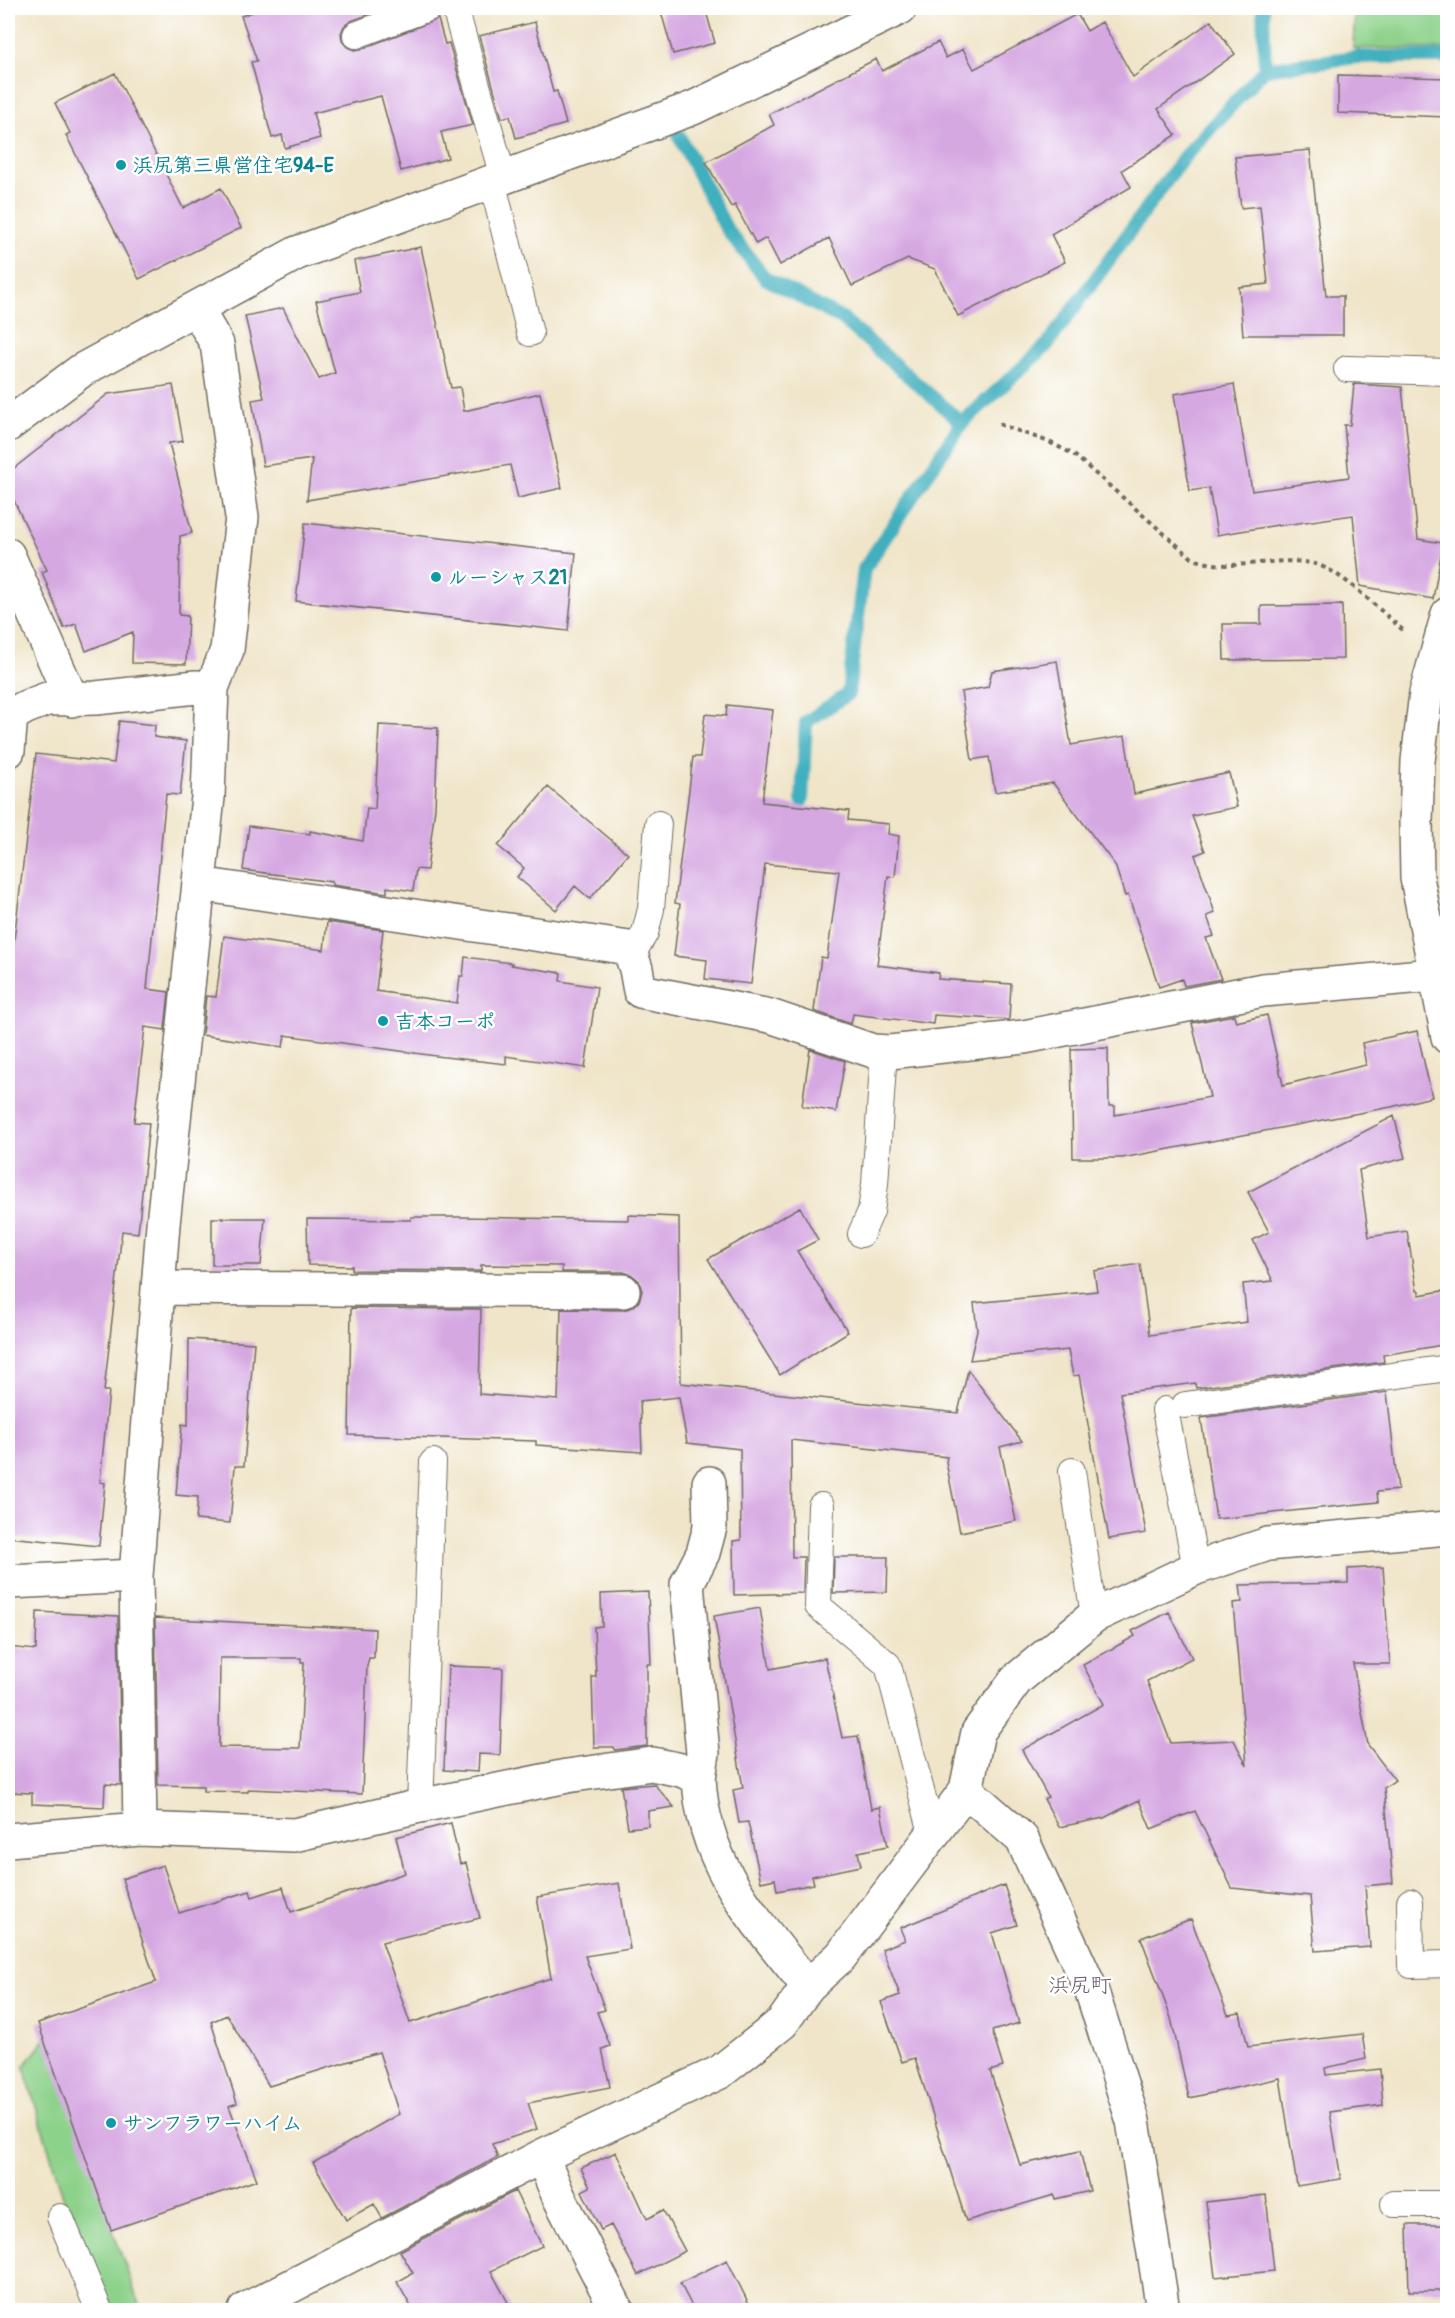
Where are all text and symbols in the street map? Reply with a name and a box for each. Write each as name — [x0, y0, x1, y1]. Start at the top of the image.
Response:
place label: 浜尻第三県営住宅94-E — [133, 153, 334, 178]
marker: 浜尻第三県営住宅94-E — [114, 158, 128, 172]
place label: ルーシャス21 — [448, 565, 567, 590]
marker: ルーシャス21 — [429, 570, 443, 584]
place label: 吉本コーポ — [395, 1009, 495, 1034]
marker: 吉本コーポ — [376, 1014, 390, 1028]
district label: 浜尻町 — [1049, 1972, 1112, 1999]
place label: サンフラワーハイム — [123, 2111, 302, 2136]
marker: サンフラワーハイム — [104, 2116, 118, 2130]

